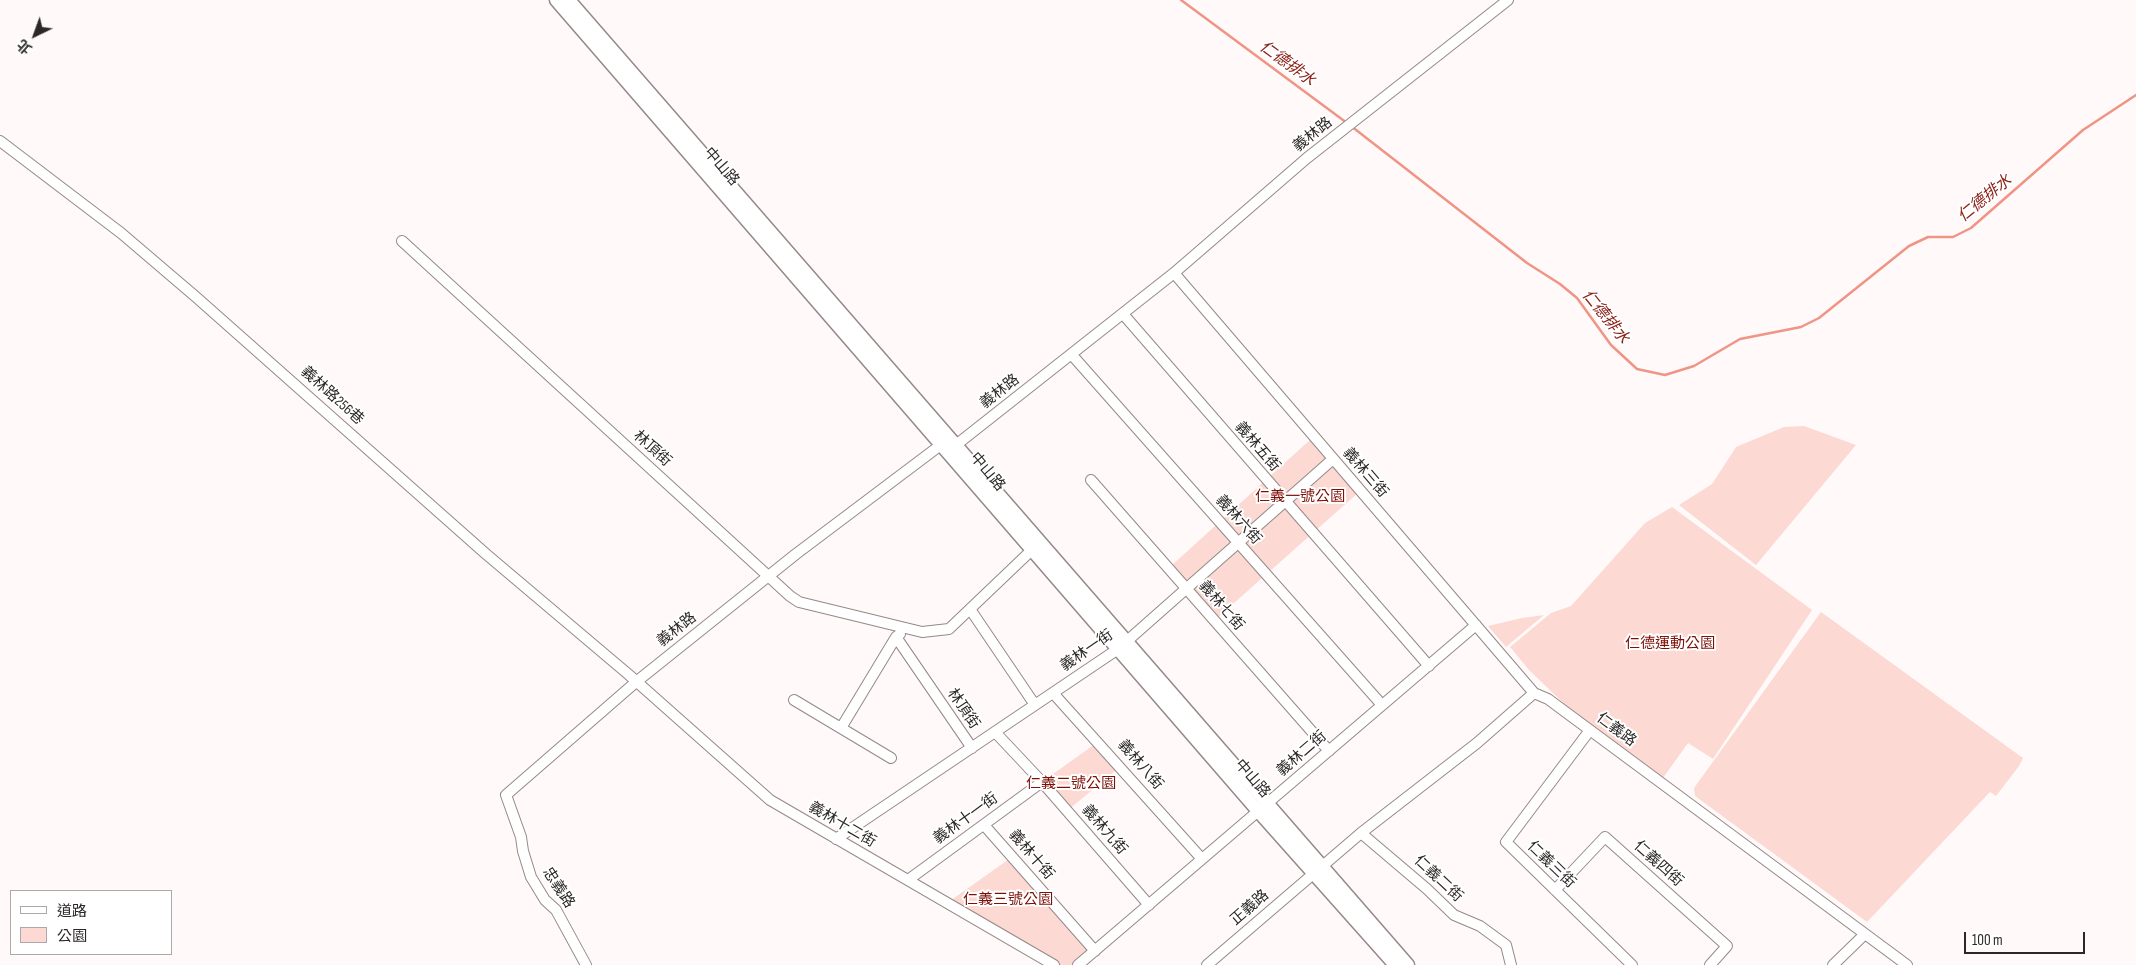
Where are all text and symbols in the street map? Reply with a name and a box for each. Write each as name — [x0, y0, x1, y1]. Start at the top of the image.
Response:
north arrow — [10, 10, 60, 60]
text: 北 — [14, 36, 36, 58]
water label: 仁德排水 — [1255, 37, 1319, 91]
street label: 義林路 — [1290, 114, 1336, 156]
street label: 中山路 — [699, 144, 743, 190]
water label: 仁德排水 — [1954, 171, 2016, 227]
water label: 仁德排水 — [1577, 286, 1633, 348]
street label: 義林路256巷 — [297, 363, 367, 429]
street label: 義林路 — [977, 371, 1023, 413]
street label: 義林五街 — [1231, 418, 1283, 476]
street label: 林頂街 — [629, 427, 675, 471]
street label: 義林三街 — [1339, 444, 1391, 502]
street label: 中山路 — [966, 449, 1008, 495]
park label: 仁義一號公園 — [1255, 488, 1345, 506]
street label: 義林六街 — [1211, 492, 1265, 548]
street label: 義林七街 — [1195, 577, 1247, 635]
street label: 義林路 — [654, 609, 700, 651]
street label: 義林一街 — [1057, 626, 1117, 676]
park label: 仁德運動公園 — [1625, 635, 1715, 653]
street label: 林頂街 — [943, 685, 983, 733]
street label: 仁義路 — [1593, 709, 1639, 751]
street label: 義林二街 — [1273, 728, 1331, 780]
street label: 義林八街 — [1114, 736, 1166, 794]
street label: 中山路 — [1230, 756, 1274, 802]
park label: 仁義二號公園 — [1026, 775, 1116, 793]
street label: 義林十一街 — [930, 790, 1002, 848]
street label: 義林十二街 — [805, 798, 879, 852]
street label: 義林九街 — [1078, 801, 1130, 859]
street label: 義林十街 — [1005, 826, 1057, 884]
street label: 仁義四街 — [1630, 837, 1686, 891]
street label: 仁義三街 — [1523, 838, 1579, 892]
street label: 仁義二街 — [1410, 852, 1466, 906]
street label: 忠義路 — [538, 864, 578, 912]
street label: 正義路 — [1227, 886, 1273, 930]
legend — [10, 890, 172, 955]
park label: 仁義三號公園 — [963, 891, 1053, 909]
text: 道路 — [57, 902, 87, 921]
scale bar — [1966, 922, 2087, 954]
text: 公園 — [57, 927, 87, 946]
text: 100 m — [1972, 931, 2003, 950]

